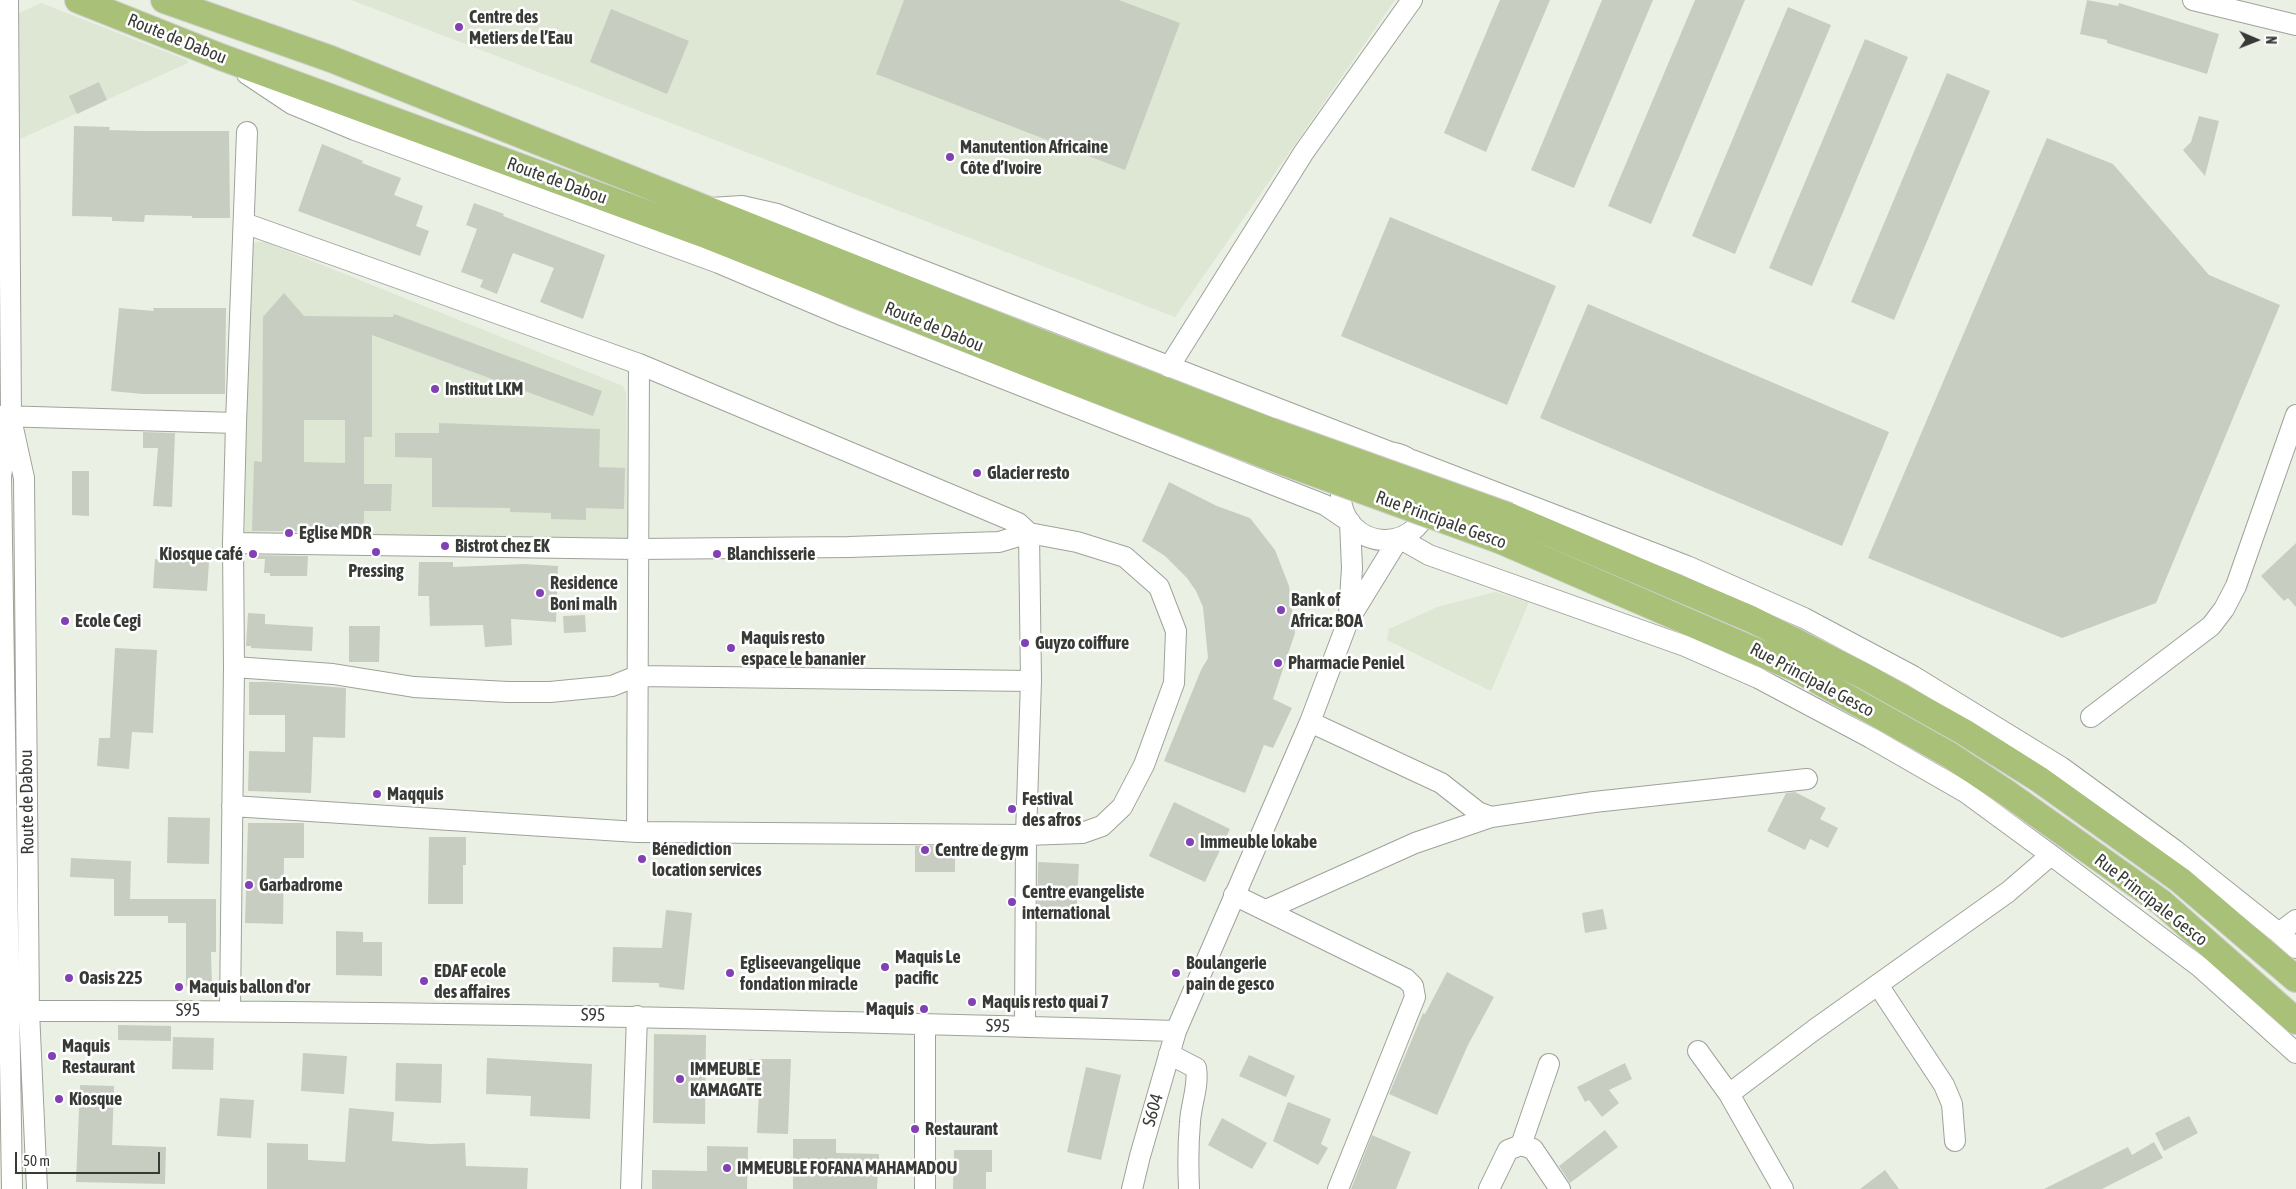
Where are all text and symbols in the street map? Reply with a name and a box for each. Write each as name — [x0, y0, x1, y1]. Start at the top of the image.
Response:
place label: Centre des Metiers de l’Eau — [469, 6, 573, 48]
street label: Route de Dabou — [124, 9, 230, 69]
north arrow — [2231, 15, 2281, 65]
marker: Centre des Metiers de l’Eau — [453, 21, 465, 33]
text: N — [2263, 36, 2279, 45]
place label: Manutention Africaine Côte d’Ivoire — [960, 136, 1108, 178]
marker: Manutention Africaine Côte d’Ivoire — [944, 151, 956, 163]
street label: Route de Dabou — [504, 153, 610, 209]
street label: Route de Dabou — [881, 297, 987, 357]
place label: Institut LKM — [445, 378, 523, 400]
marker: Institut LKM — [429, 383, 441, 395]
place label: Glacier resto — [987, 462, 1070, 484]
marker: Glacier resto — [971, 467, 983, 479]
street label: Rue Principale Gesco — [1373, 486, 1509, 554]
place label: Eglise MDR — [299, 522, 371, 544]
marker: Eglise MDR — [283, 527, 295, 539]
place label: Bistrot chez EK — [455, 535, 550, 557]
marker: Bistrot chez EK — [439, 540, 451, 552]
place label: Kiosque café — [159, 543, 243, 565]
place label: Blanchisserie — [727, 543, 815, 565]
marker: Pressing — [370, 546, 382, 558]
marker: Kiosque café — [247, 548, 259, 560]
marker: Blanchisserie — [711, 548, 723, 560]
place label: Pressing — [348, 560, 404, 582]
place label: Residence Boni malh — [550, 572, 618, 614]
marker: Residence Boni malh — [534, 587, 546, 599]
place label: Bank of Africa: BOA — [1291, 589, 1363, 632]
marker: Bank of Africa: BOA — [1275, 604, 1287, 616]
place label: Ecole Cegi — [75, 610, 141, 632]
marker: Ecole Cegi — [59, 615, 71, 627]
place label: Maquis resto espace le bananier — [741, 627, 865, 670]
place label: Guyzo coiffure — [1035, 632, 1129, 654]
marker: Guyzo coiffure — [1019, 637, 1031, 649]
street label: Rue Principale Gesco — [1746, 638, 1878, 722]
marker: Maquis resto espace le bananier — [725, 642, 737, 654]
place label: Pharmacie Peniel — [1288, 652, 1405, 674]
marker: Pharmacie Peniel — [1272, 657, 1284, 669]
street label: Route de Dabou — [15, 749, 39, 855]
place label: Maqquis — [387, 783, 444, 805]
marker: Maqquis — [371, 788, 383, 800]
place label: Festival des afros — [1022, 788, 1081, 831]
marker: Festival des afros — [1006, 803, 1018, 815]
place label: Immeuble lokabe — [1200, 831, 1317, 853]
marker: Immeuble lokabe — [1184, 836, 1196, 848]
place label: Bénediction location services — [652, 838, 762, 881]
place label: Centre de gym — [935, 839, 1028, 861]
marker: Centre de gym — [919, 844, 931, 856]
street label: Rue Principale Gesco — [2090, 849, 2212, 951]
marker: Bénediction location services — [636, 853, 648, 865]
place label: Garbadrome — [259, 874, 343, 896]
marker: Garbadrome — [243, 879, 255, 891]
place label: Centre evangeliste international — [1022, 881, 1144, 924]
marker: Centre evangeliste international — [1006, 896, 1018, 908]
place label: Maquis Le pacific — [895, 946, 961, 989]
place label: Egliseevangelique fondation miracle — [740, 952, 861, 994]
place label: Boulangerie pain de gesco — [1186, 952, 1274, 994]
place label: EDAF ecole des affaires — [434, 960, 510, 1002]
marker: Maquis Le pacific — [879, 961, 891, 973]
place label: Oasis 225 — [79, 967, 143, 989]
marker: Egliseevangelique fondation miracle — [724, 967, 736, 979]
marker: Boulangerie pain de gesco — [1170, 967, 1182, 979]
marker: Oasis 225 — [63, 972, 75, 984]
marker: EDAF ecole des affaires — [418, 975, 430, 987]
place label: Maquis ballon d'or — [189, 976, 310, 998]
marker: Maquis ballon d'or — [173, 981, 185, 993]
place label: Maquis resto quai 7 — [982, 991, 1109, 1013]
marker: Maquis resto quai 7 — [966, 996, 978, 1008]
place label: Maquis — [866, 998, 914, 1020]
street label: S95 — [176, 999, 200, 1021]
marker: Maquis — [918, 1003, 930, 1015]
street label: S95 — [581, 1004, 605, 1026]
street label: S95 — [985, 1015, 1011, 1037]
place label: Maquis Restaurant — [62, 1035, 135, 1078]
marker: Maquis Restaurant — [46, 1050, 58, 1062]
place label: IMMEUBLE KAMAGATE — [690, 1058, 762, 1100]
marker: IMMEUBLE KAMAGATE — [674, 1073, 686, 1085]
place label: Kiosque — [69, 1088, 122, 1110]
street label: S604 — [1138, 1091, 1168, 1129]
marker: Kiosque — [53, 1093, 65, 1105]
place label: Restaurant — [925, 1118, 998, 1140]
marker: Restaurant — [909, 1123, 921, 1135]
scale bar — [18, 1142, 162, 1174]
text: 50 m — [23, 1152, 50, 1169]
place label: IMMEUBLE FOFANA MAHAMADOU — [737, 1157, 957, 1179]
marker: IMMEUBLE FOFANA MAHAMADOU — [721, 1162, 733, 1174]

